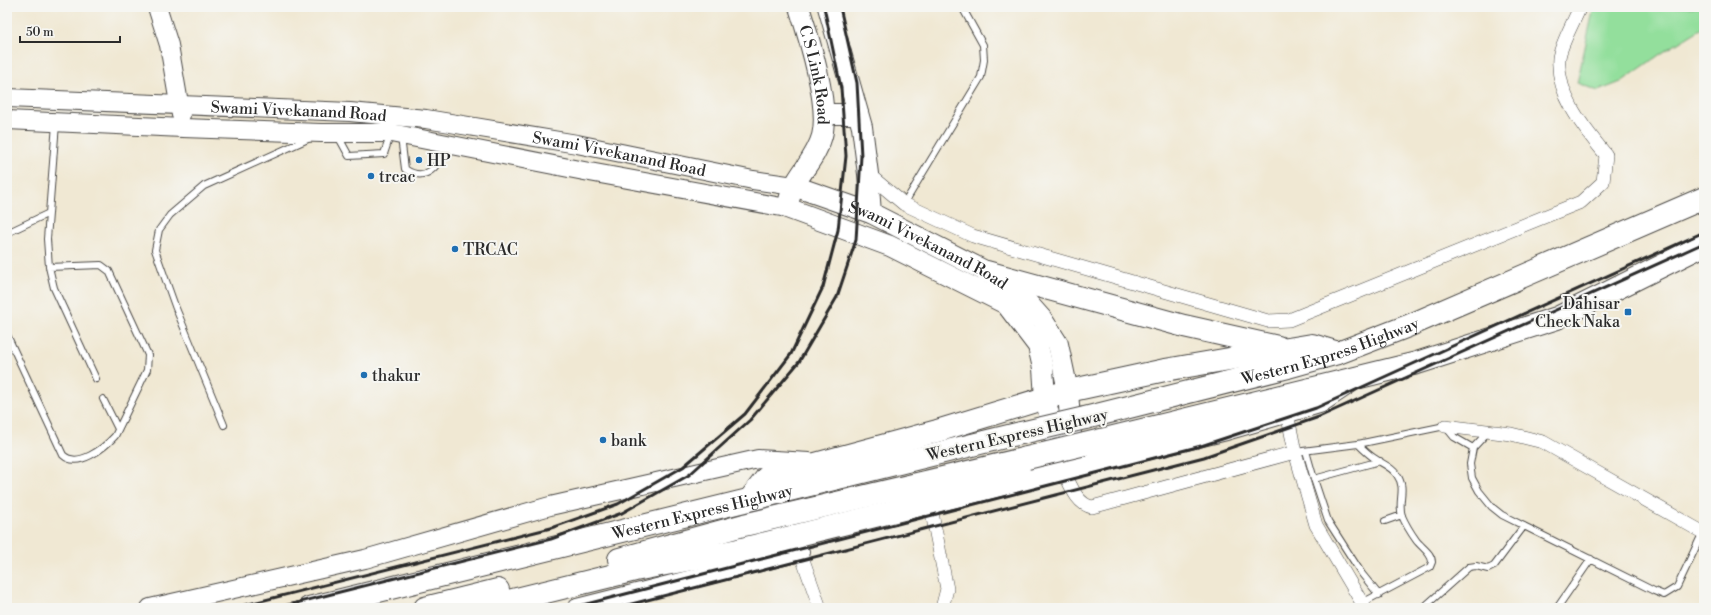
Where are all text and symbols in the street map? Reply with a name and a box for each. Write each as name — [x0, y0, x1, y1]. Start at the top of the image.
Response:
scale bar — [20, 18, 120, 44]
street label: C S Link Road — [794, 23, 833, 125]
text: 50 m — [26, 25, 54, 40]
street label: Swami Vivekanand Road — [210, 97, 387, 126]
street label: Swami Vivekanand Road — [531, 128, 708, 181]
place label: HP — [427, 151, 451, 171]
marker: HP — [414, 155, 424, 165]
place label: trcac — [379, 167, 416, 187]
marker: trcac — [366, 171, 376, 181]
street label: Swami Vivekanand Road — [846, 197, 1011, 294]
place label: TRCAC — [463, 240, 518, 260]
marker: TRCAC — [450, 244, 460, 254]
place label: Dahisar Check Naka — [1535, 294, 1621, 332]
marker: Dahisar Check Naka — [1623, 307, 1633, 317]
street label: Western Express Highway — [1238, 313, 1422, 390]
place label: thakur — [372, 366, 420, 386]
marker: thakur — [359, 370, 369, 380]
street label: Western Express Highway — [924, 404, 1110, 466]
place label: bank — [611, 431, 648, 451]
marker: bank — [598, 435, 608, 445]
street label: Western Express Highway — [609, 480, 795, 544]

